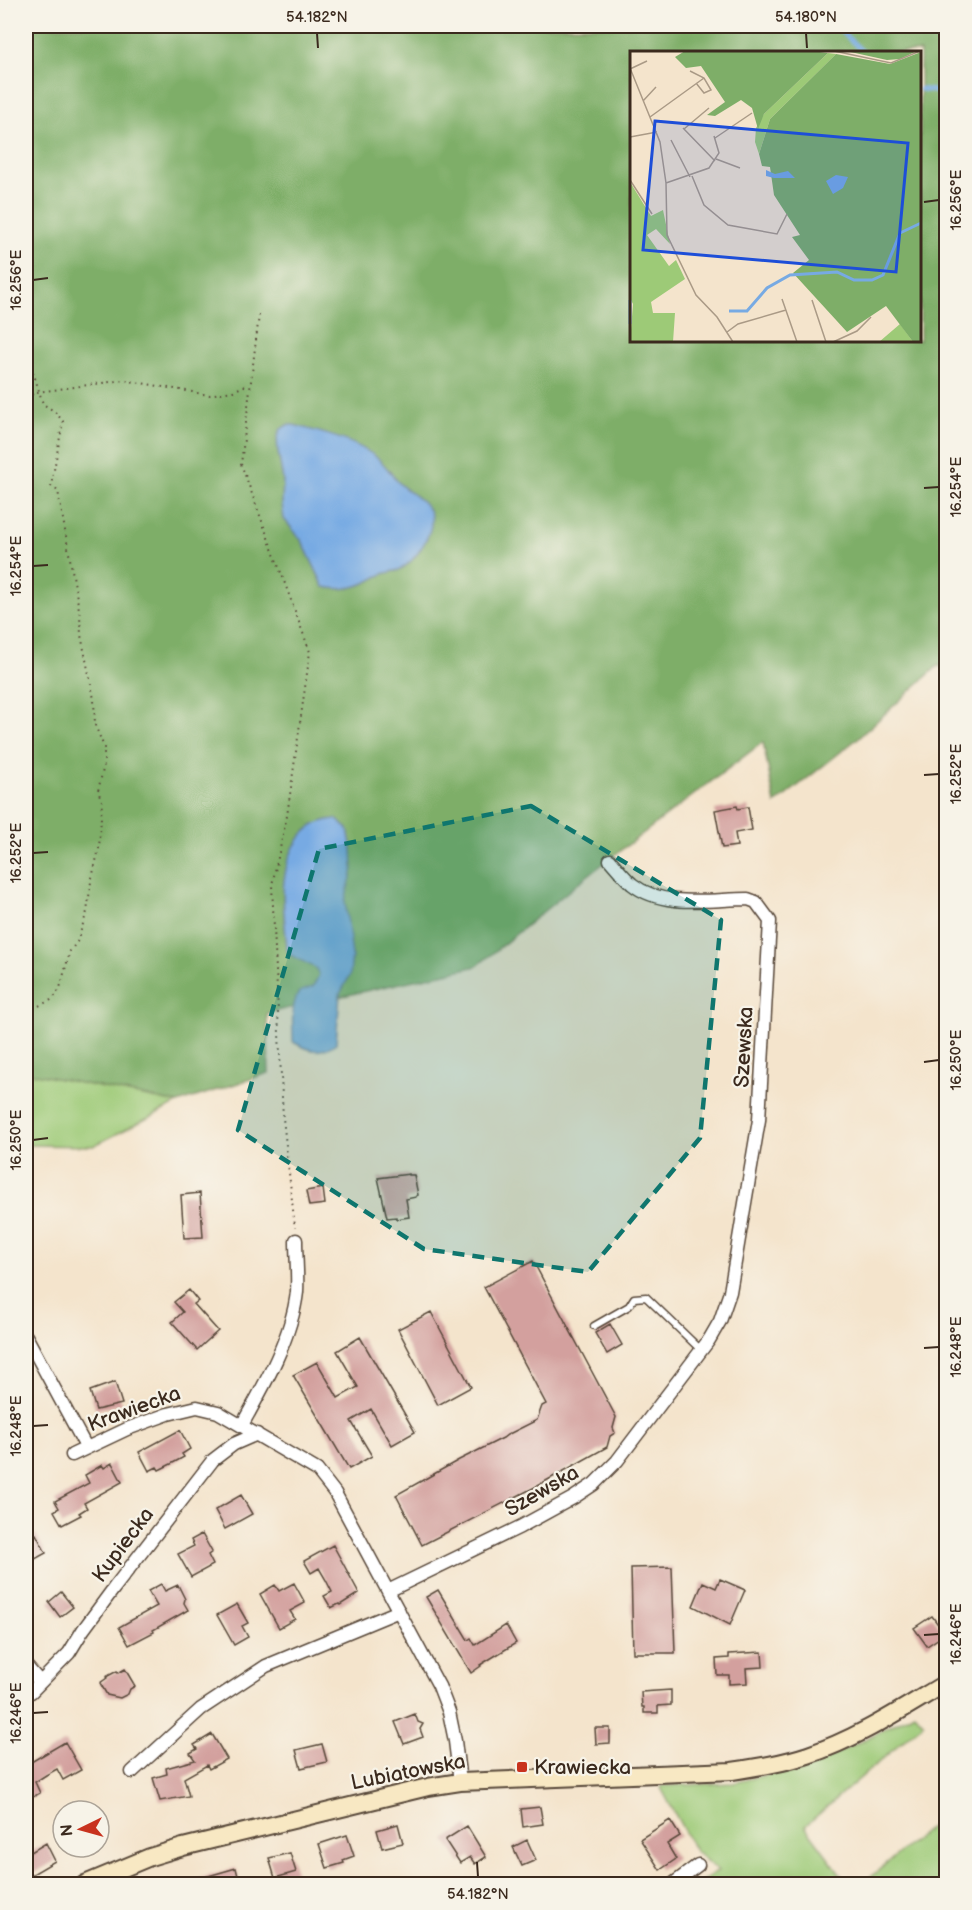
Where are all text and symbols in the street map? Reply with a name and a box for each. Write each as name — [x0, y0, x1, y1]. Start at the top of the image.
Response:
text: 54.182°N — [286, 8, 348, 27]
text: 54.180°N — [775, 8, 837, 27]
inset map — [630, 51, 921, 342]
text: 16.256°E — [947, 169, 966, 231]
text: 16.256°E — [7, 249, 26, 311]
text: 16.254°E — [947, 457, 966, 517]
text: 16.254°E — [7, 536, 26, 596]
text: 16.252°E — [947, 744, 966, 804]
text: 16.252°E — [7, 823, 26, 883]
street label: Szewska — [729, 1006, 759, 1088]
text: 16.250°E — [947, 1029, 966, 1090]
text: 16.250°E — [7, 1109, 26, 1170]
text: 16.248°E — [947, 1316, 966, 1378]
street label: Krawiecka — [84, 1381, 184, 1437]
text: 16.248°E — [7, 1395, 26, 1457]
street label: Szewska — [501, 1460, 583, 1522]
street label: Kupiecka — [87, 1503, 159, 1587]
text: 16.246°E — [947, 1603, 966, 1665]
text: 16.246°E — [7, 1682, 26, 1744]
street label: Lubiatowska — [349, 1749, 467, 1795]
place label: Krawiecka — [534, 1755, 631, 1780]
marker: Krawiecka — [515, 1760, 529, 1774]
north arrow — [51, 1799, 111, 1859]
text: N — [58, 1823, 78, 1837]
text: 54.182°N — [447, 1885, 509, 1904]

